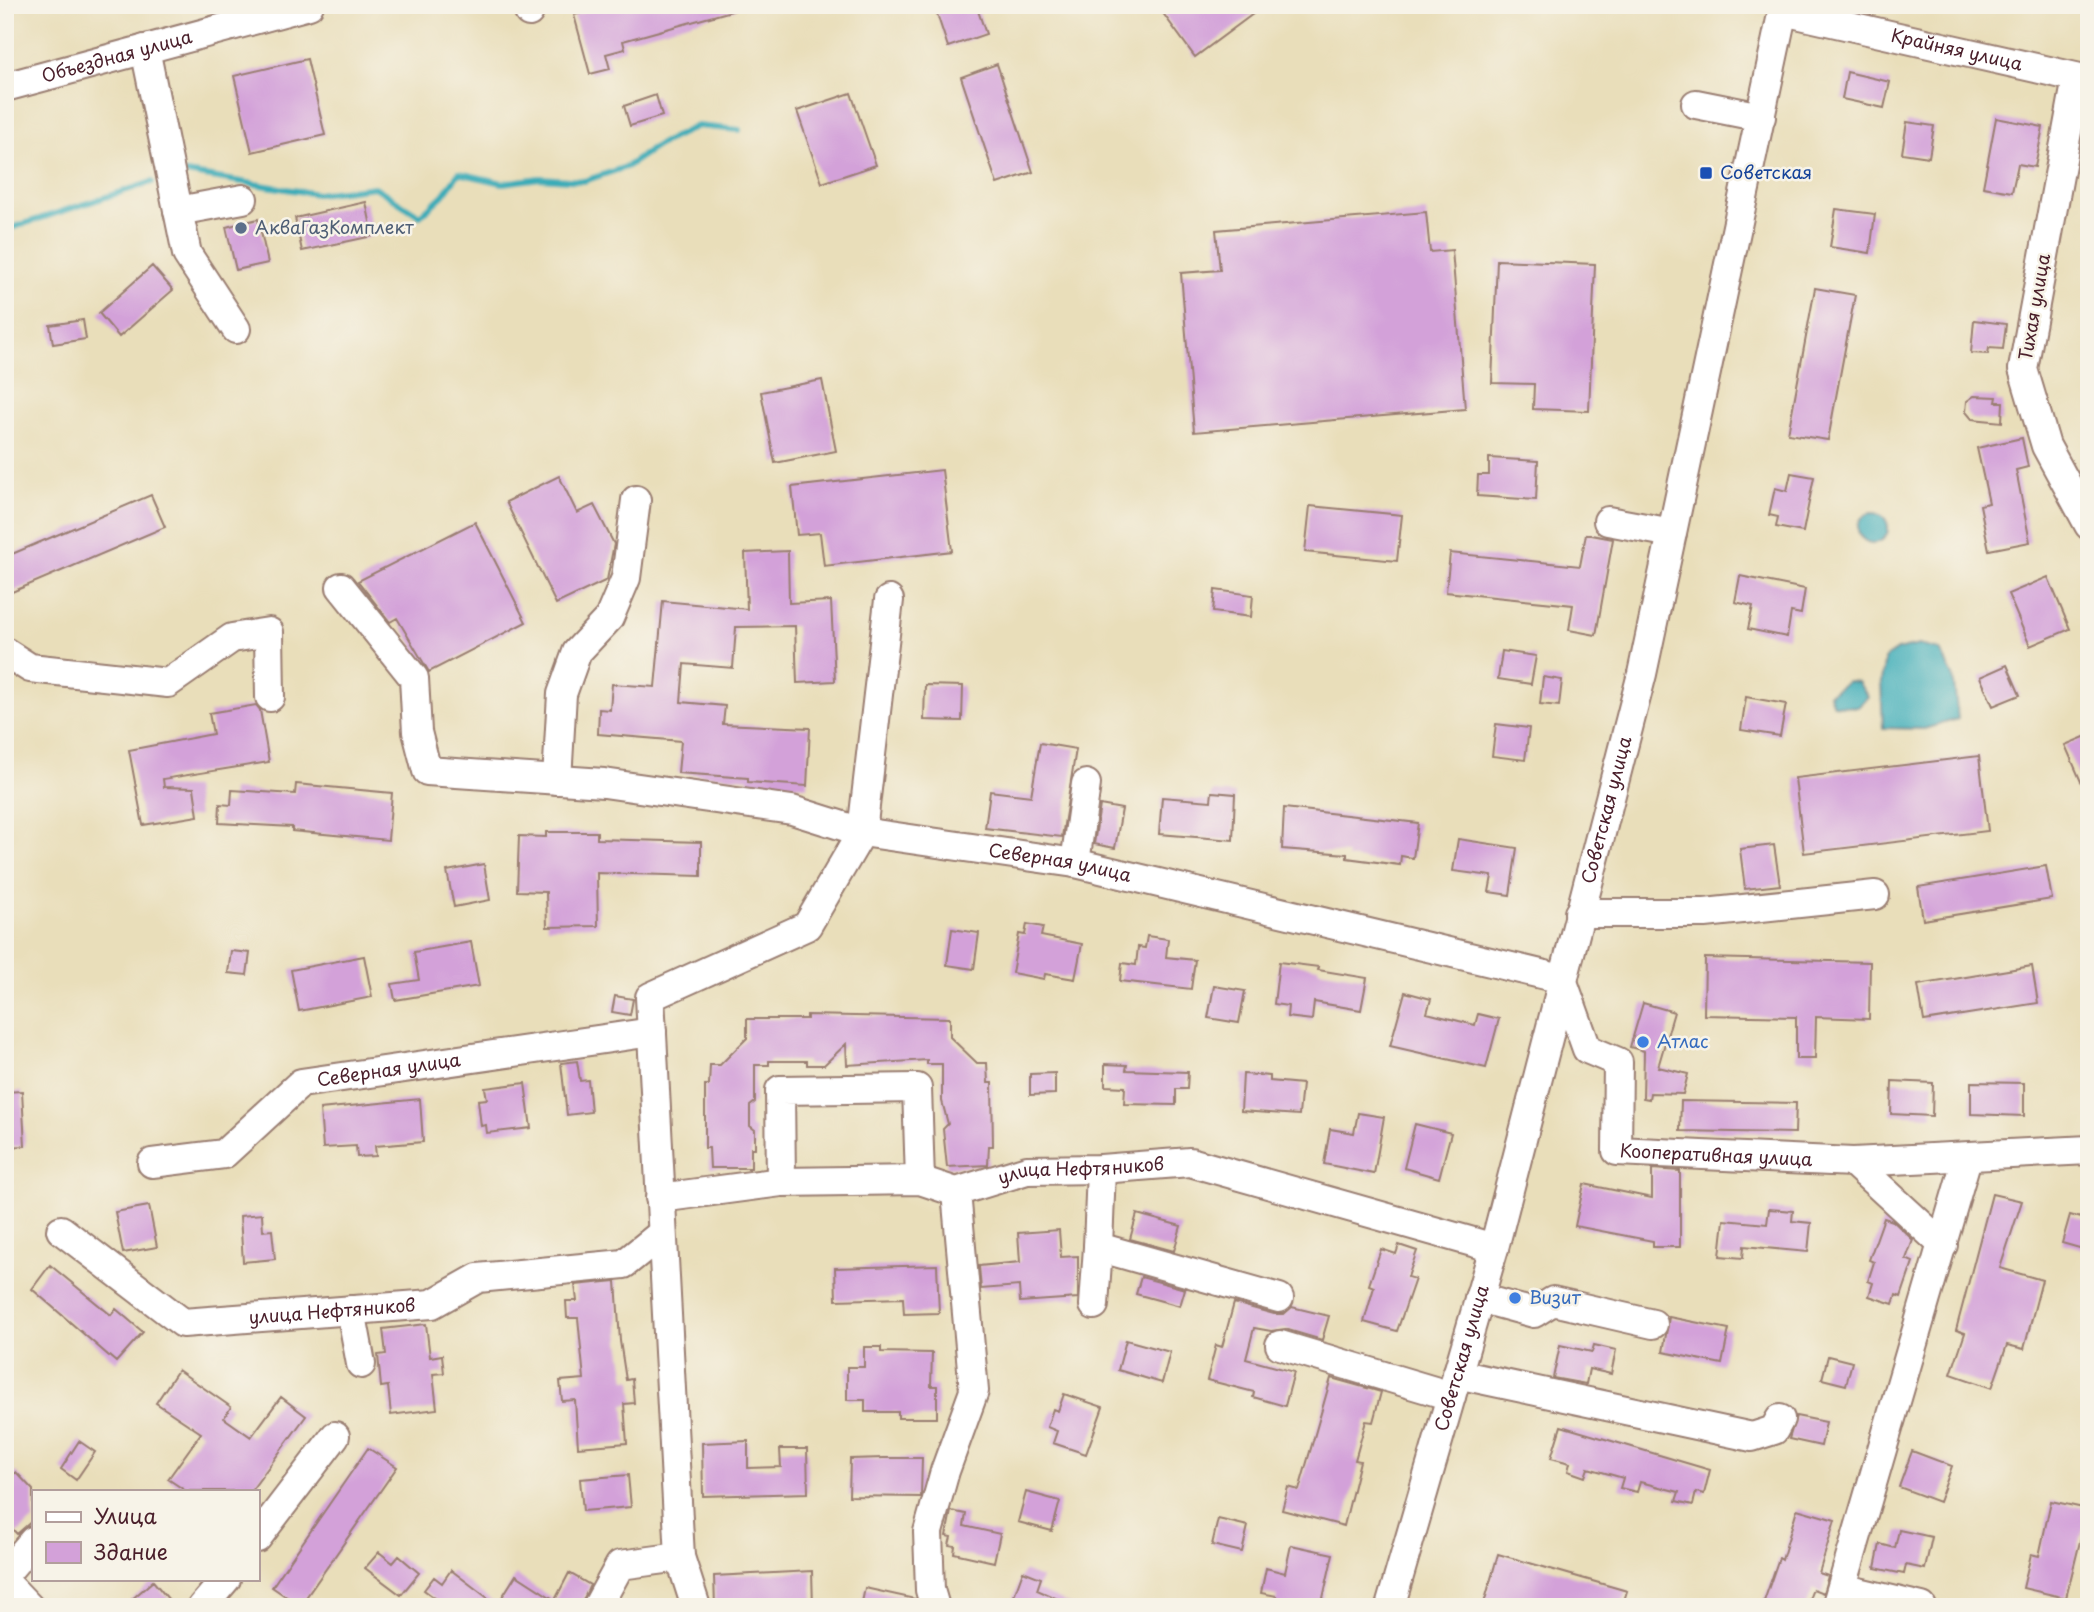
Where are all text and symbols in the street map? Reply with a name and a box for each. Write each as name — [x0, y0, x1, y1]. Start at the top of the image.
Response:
street label: Крайняя улица — [1889, 21, 2026, 77]
street label: Объездная улица — [38, 22, 196, 89]
place label: Советская — [1720, 158, 1812, 185]
marker: Советская — [1698, 165, 1714, 181]
place label: АкваГазКомплект — [255, 213, 414, 240]
marker: АкваГазКомплект — [233, 220, 249, 236]
street label: Тихая улица — [2011, 251, 2056, 362]
street label: Советская улица — [1574, 733, 1638, 886]
street label: Северная улица — [987, 836, 1135, 888]
place label: Атлас — [1657, 1027, 1708, 1054]
marker: Атлас — [1635, 1034, 1651, 1050]
street label: Северная улица — [315, 1045, 463, 1093]
street label: Кооперативная улица — [1619, 1136, 1814, 1172]
street label: улица Нефтяников — [994, 1149, 1165, 1190]
street label: Советская улица — [1427, 1281, 1495, 1434]
place label: Визит — [1529, 1283, 1582, 1310]
street label: улица Нефтяников — [248, 1290, 416, 1330]
marker: Визит — [1507, 1290, 1523, 1306]
legend — [32, 1490, 259, 1580]
text: Улица — [94, 1499, 157, 1531]
text: Здание — [94, 1535, 168, 1567]

